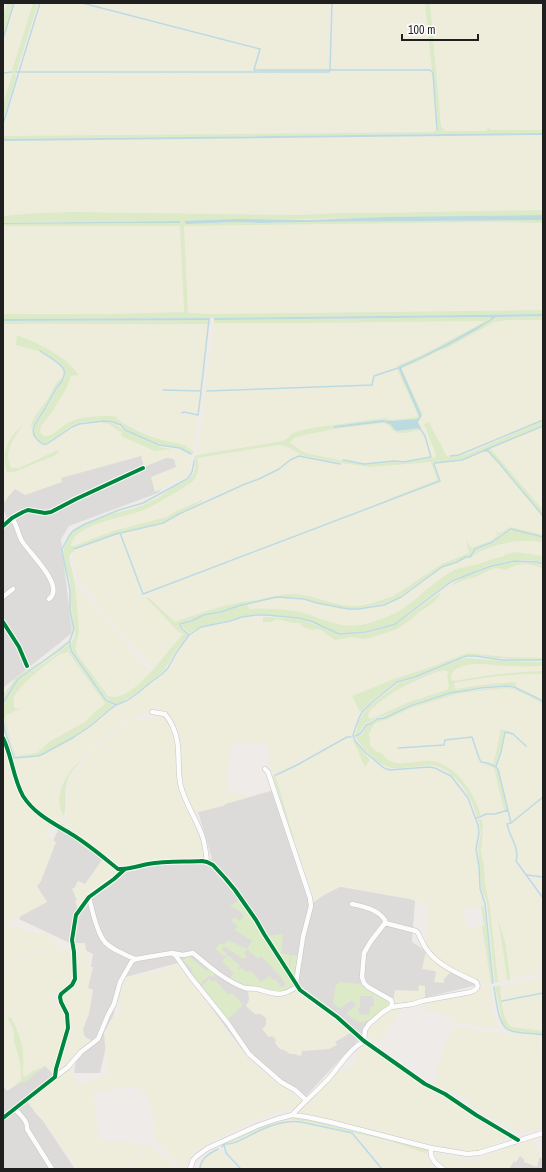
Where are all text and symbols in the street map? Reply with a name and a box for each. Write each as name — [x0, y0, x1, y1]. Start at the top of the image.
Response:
scale bar — [402, 16, 478, 42]
text: 100 m — [408, 22, 435, 38]

